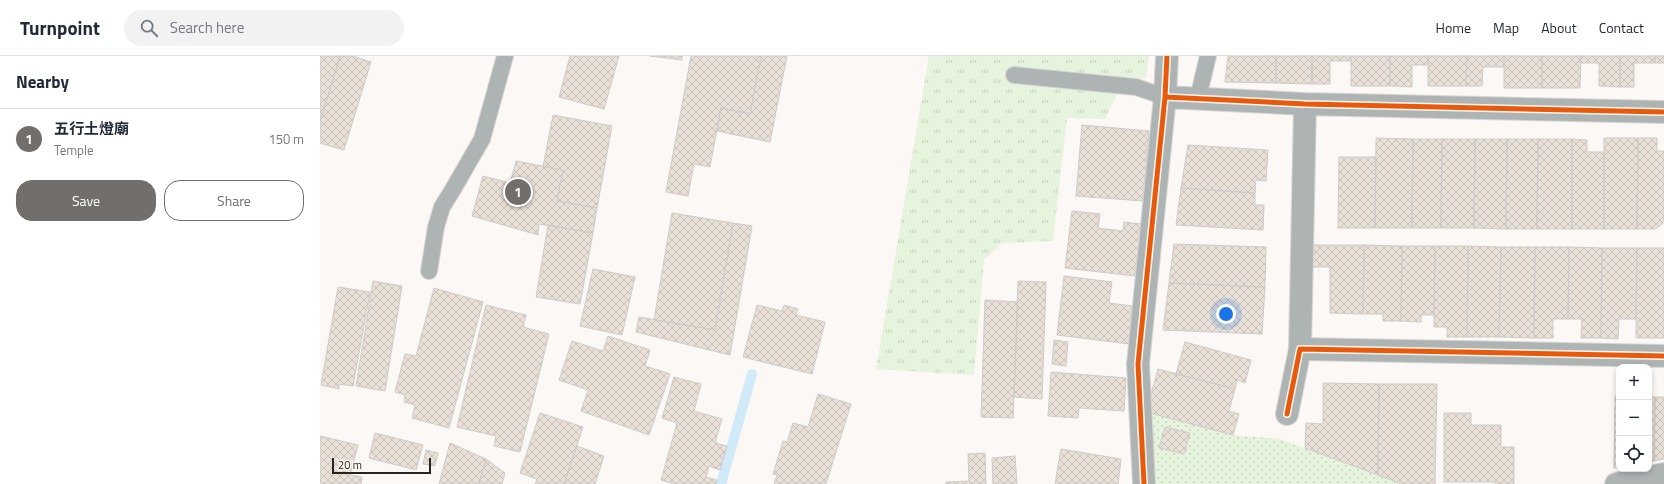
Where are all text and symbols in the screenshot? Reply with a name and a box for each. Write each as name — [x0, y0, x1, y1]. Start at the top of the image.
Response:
search box — [124, 10, 404, 46]
text: Turnpoint — [20, 13, 100, 42]
text: Search here — [170, 16, 244, 39]
icon: search — [138, 17, 160, 39]
text: Home — [1436, 17, 1471, 38]
text: Map — [1493, 17, 1519, 38]
text: About — [1541, 17, 1577, 38]
text: Contact — [1599, 17, 1644, 38]
text: Nearby — [16, 69, 69, 95]
text: 五行土燈廟 — [54, 117, 129, 140]
text: 1 — [25, 129, 33, 149]
text: 150 m — [268, 129, 304, 149]
text: Temple — [54, 140, 94, 160]
pin: 1 — [505, 177, 531, 207]
button: Save — [16, 180, 156, 221]
button: Share — [164, 180, 304, 221]
your location — [1216, 304, 1236, 324]
map controls — [1616, 364, 1652, 472]
button: + — [1616, 364, 1652, 400]
button: − — [1616, 400, 1652, 436]
button: locate — [1616, 436, 1652, 472]
scale bar — [332, 456, 431, 475]
text: 20 m — [338, 457, 362, 473]

